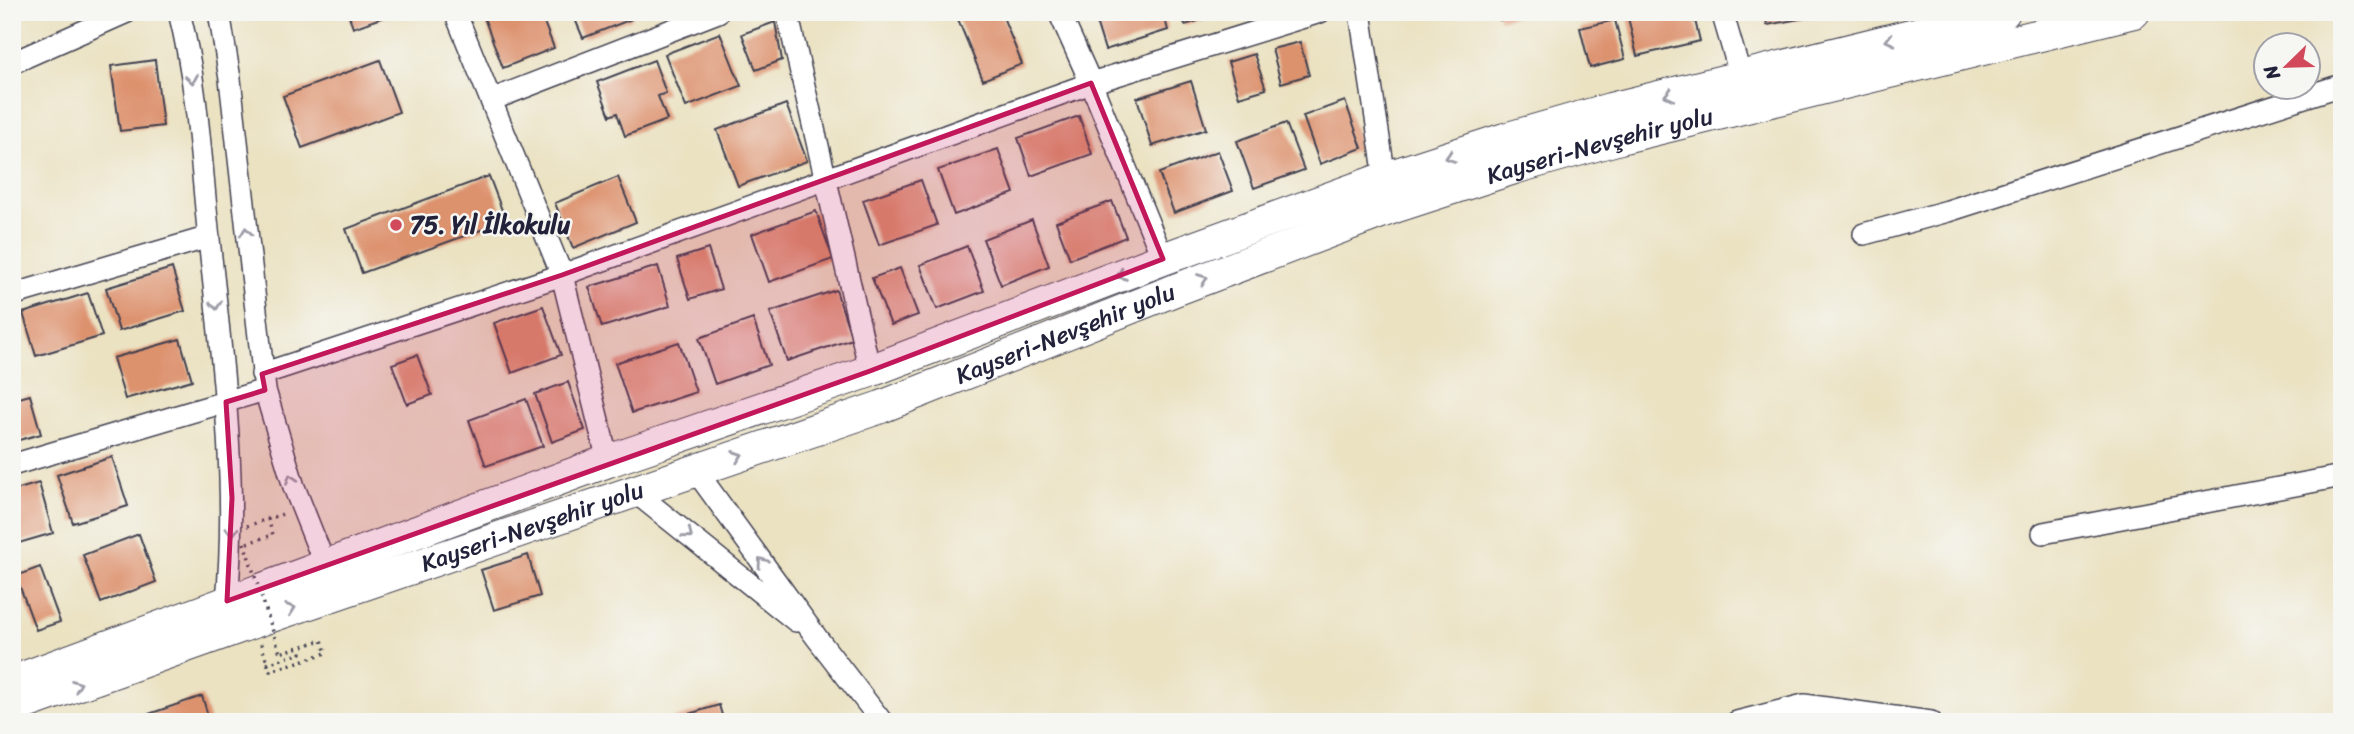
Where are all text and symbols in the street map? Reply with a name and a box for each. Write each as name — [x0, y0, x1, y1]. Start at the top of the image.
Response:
one-way arrow — [1884, 32, 1896, 47]
north arrow — [2252, 32, 2322, 102]
text: N — [2254, 59, 2290, 86]
one-way arrow — [184, 73, 199, 85]
one-way arrow — [1663, 86, 1675, 101]
street label: Kayseri-Nevşehir yolu — [1481, 95, 1717, 197]
one-way arrow — [1444, 148, 1456, 163]
place label: 75. Yıl İlkokulu — [410, 204, 570, 246]
marker: 75. Yıl İlkokulu — [388, 217, 404, 233]
one-way arrow — [239, 226, 254, 238]
one-way arrow — [1115, 267, 1127, 281]
street label: Kayseri-Nevşehir yolu — [949, 271, 1182, 396]
one-way arrow — [1196, 274, 1208, 288]
one-way arrow — [208, 300, 223, 311]
one-way arrow — [732, 450, 744, 464]
street label: Kayseri-Nevşehir yolu — [415, 469, 650, 584]
one-way arrow — [285, 473, 299, 485]
one-way arrow — [681, 526, 693, 539]
one-way arrow — [224, 527, 240, 538]
one-way arrow — [758, 557, 771, 570]
one-way arrow — [284, 603, 297, 617]
one-way arrow — [70, 679, 82, 693]

